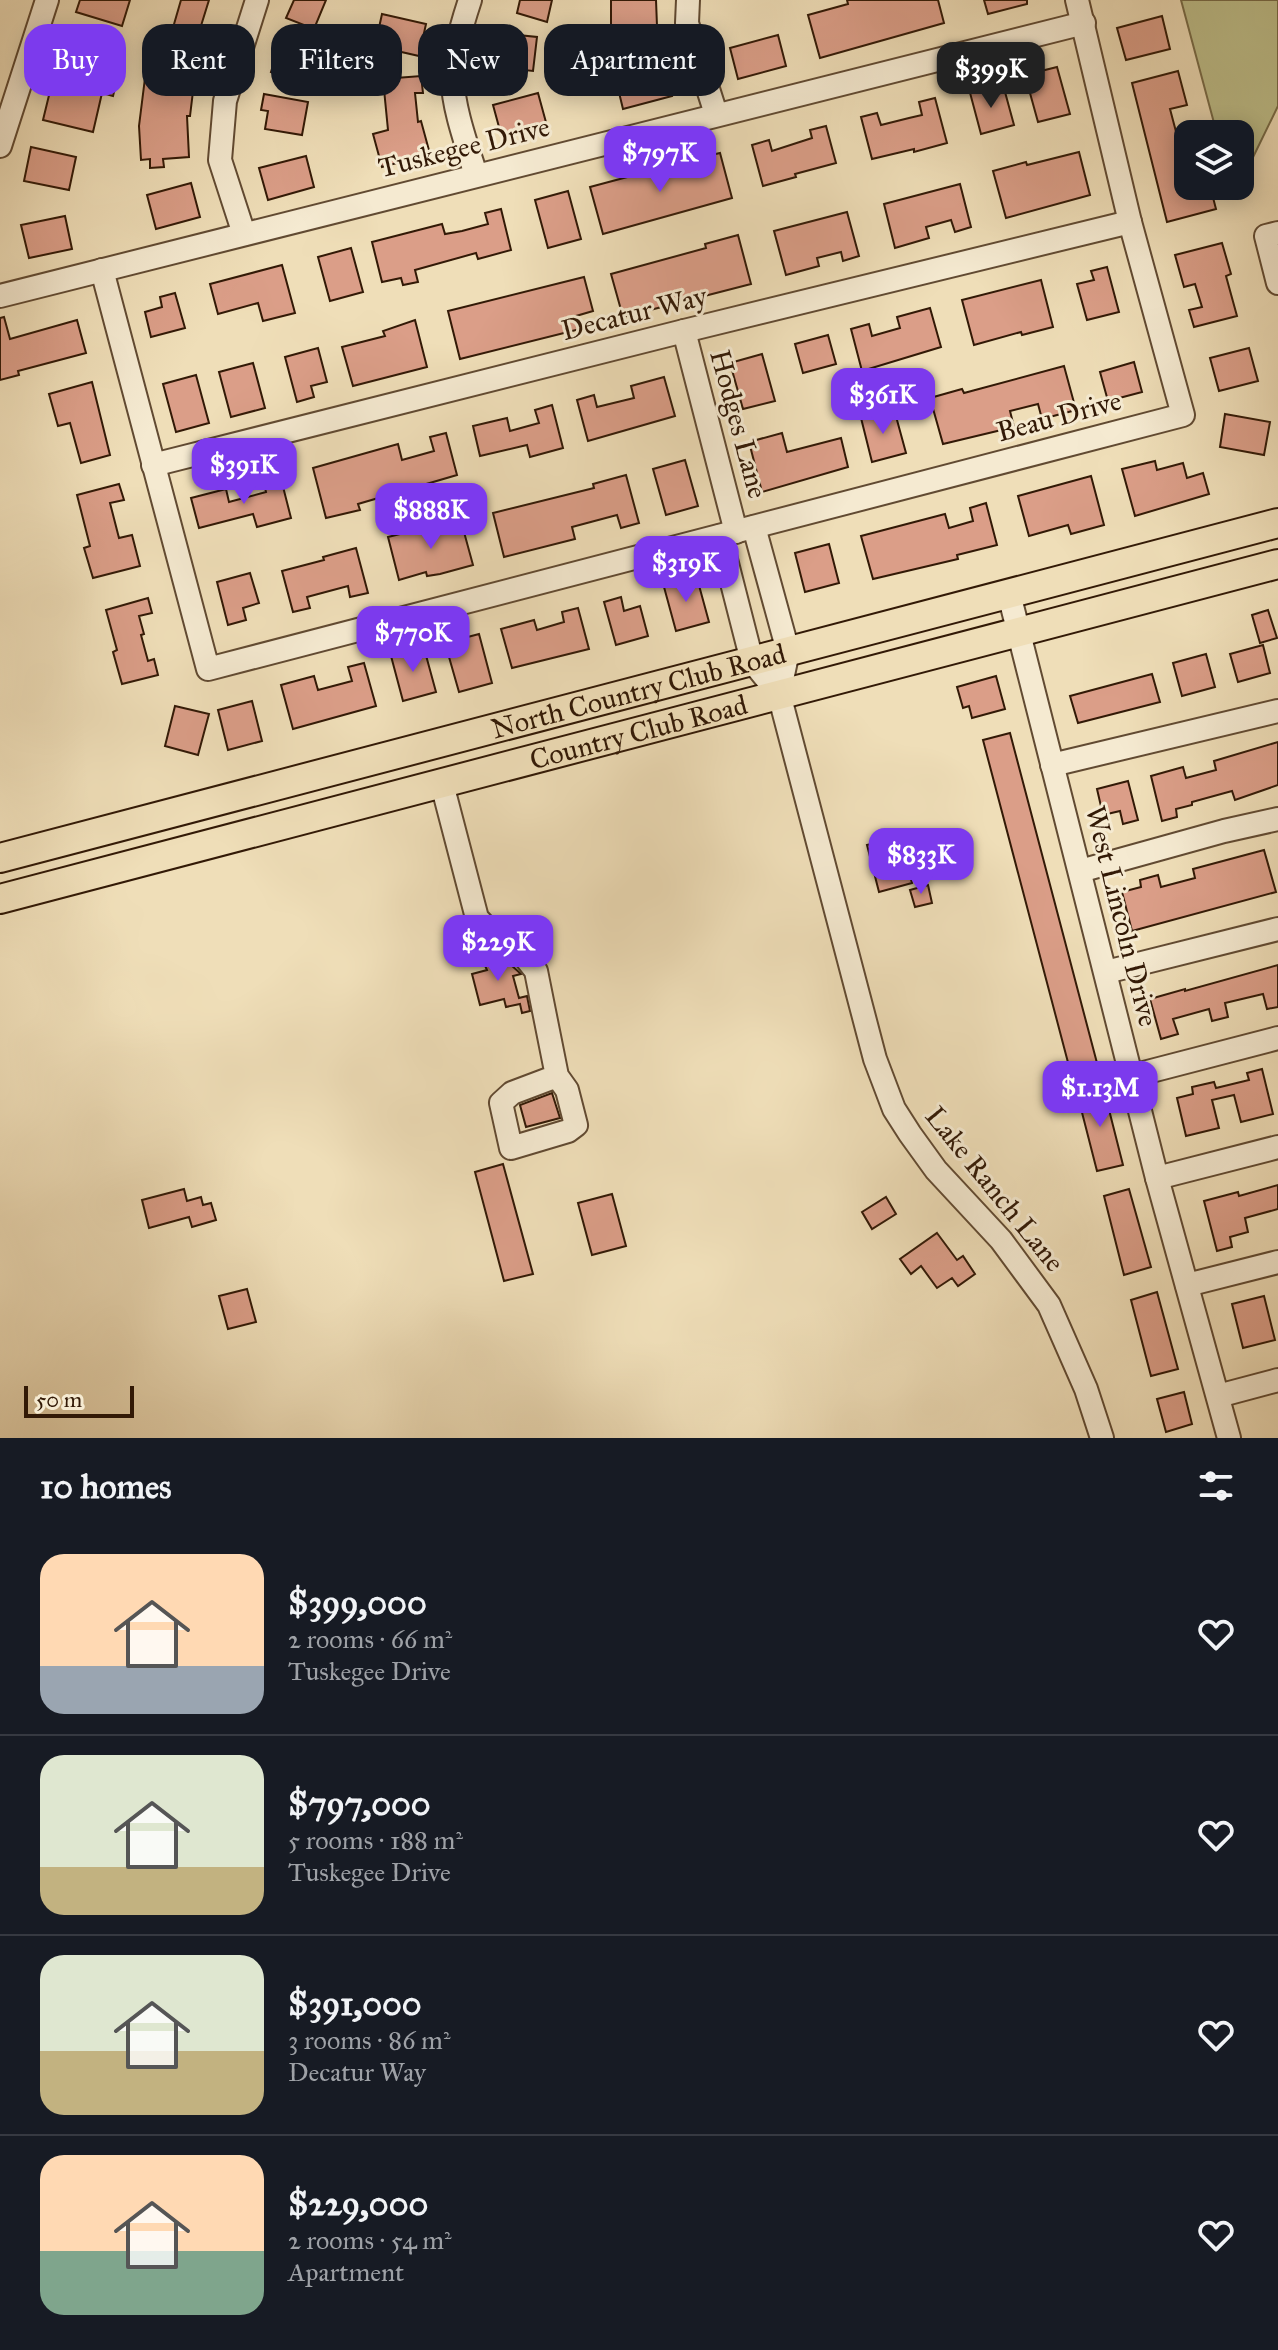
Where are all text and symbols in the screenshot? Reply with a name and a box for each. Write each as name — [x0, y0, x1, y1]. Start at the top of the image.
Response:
chip: Buy — [24, 24, 126, 96]
chip: Rent — [142, 24, 255, 96]
chip: Filters — [271, 24, 402, 96]
chip: New — [418, 24, 528, 96]
chip: Apartment — [544, 24, 725, 96]
pin: $399K — [935, 42, 1047, 110]
text: $399K — [955, 52, 1027, 84]
street label: Tuskegee Drive — [375, 109, 553, 185]
map controls — [1174, 120, 1254, 200]
button: layers — [1174, 120, 1254, 200]
pin: $797K — [604, 126, 716, 194]
text: $797K — [622, 136, 698, 168]
street label: Decatur Way — [558, 278, 711, 348]
street label: Hodges Lane — [702, 346, 776, 502]
pin: $361K — [827, 368, 939, 436]
text: $361K — [849, 378, 917, 410]
street label: Beau Drive — [993, 383, 1125, 449]
pin: $391K — [188, 438, 300, 506]
text: $391K — [210, 448, 278, 480]
pin: $888K — [375, 483, 487, 551]
text: $888K — [393, 493, 469, 525]
pin: $319K — [630, 536, 742, 604]
text: $319K — [652, 546, 720, 578]
pin: $770K — [357, 606, 469, 674]
text: $770K — [375, 616, 451, 648]
street label: North Country Club Road — [488, 635, 790, 745]
street label: Country Club Road — [527, 686, 751, 776]
street label: West Lincoln Drive — [1078, 802, 1166, 1030]
pin: $833K — [865, 828, 977, 896]
text: $833K — [887, 838, 955, 870]
pin: $229K — [442, 915, 554, 983]
text: $229K — [461, 925, 535, 957]
pin: $1.13M — [1035, 1061, 1165, 1129]
text: $1.13M — [1061, 1071, 1139, 1103]
street label: Lake Ranch Lane — [918, 1099, 1072, 1279]
scale bar — [24, 1382, 134, 1418]
text: 50 m — [36, 1386, 82, 1413]
icon: filters — [1194, 1464, 1238, 1508]
text: 10 homes — [40, 1466, 171, 1507]
text: $399,000 — [288, 1582, 427, 1623]
icon: home — [104, 1586, 200, 1682]
icon: heart — [1194, 1612, 1238, 1656]
text: 2 rooms · 66 m² — [288, 1623, 452, 1655]
text: Tuskegee Drive — [288, 1655, 451, 1687]
text: $797,000 — [288, 1783, 431, 1824]
icon: home — [104, 1787, 200, 1883]
icon: heart — [1194, 1813, 1238, 1857]
text: 5 rooms · 188 m² — [288, 1824, 463, 1856]
text: Tuskegee Drive — [288, 1856, 451, 1888]
text: $391,000 — [288, 1983, 422, 2024]
icon: home — [104, 1987, 200, 2083]
icon: heart — [1194, 2013, 1238, 2057]
text: 3 rooms · 86 m² — [288, 2024, 451, 2056]
text: Decatur Way — [288, 2056, 426, 2088]
text: $229,000 — [288, 2183, 428, 2224]
icon: home — [104, 2187, 200, 2283]
icon: heart — [1194, 2213, 1238, 2257]
text: 2 rooms · 54 m² — [288, 2224, 452, 2256]
text: Apartment — [288, 2256, 404, 2288]

